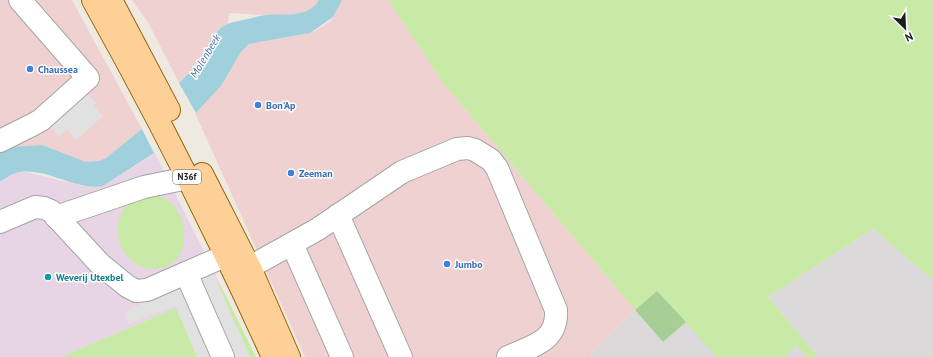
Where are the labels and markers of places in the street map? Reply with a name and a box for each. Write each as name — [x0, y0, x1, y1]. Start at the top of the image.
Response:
place label: Chaussea — [38, 63, 78, 76]
marker: Chaussea — [25, 64, 35, 74]
place label: Bon'Ap — [266, 99, 296, 112]
marker: Bon'Ap — [253, 100, 263, 110]
place label: Zeeman — [299, 167, 333, 180]
marker: Zeeman — [286, 168, 296, 178]
place label: Jumbo — [454, 258, 483, 271]
marker: Jumbo — [442, 259, 452, 269]
place label: Weverij Utexbel — [56, 271, 123, 284]
marker: Weverij Utexbel — [43, 272, 53, 282]

